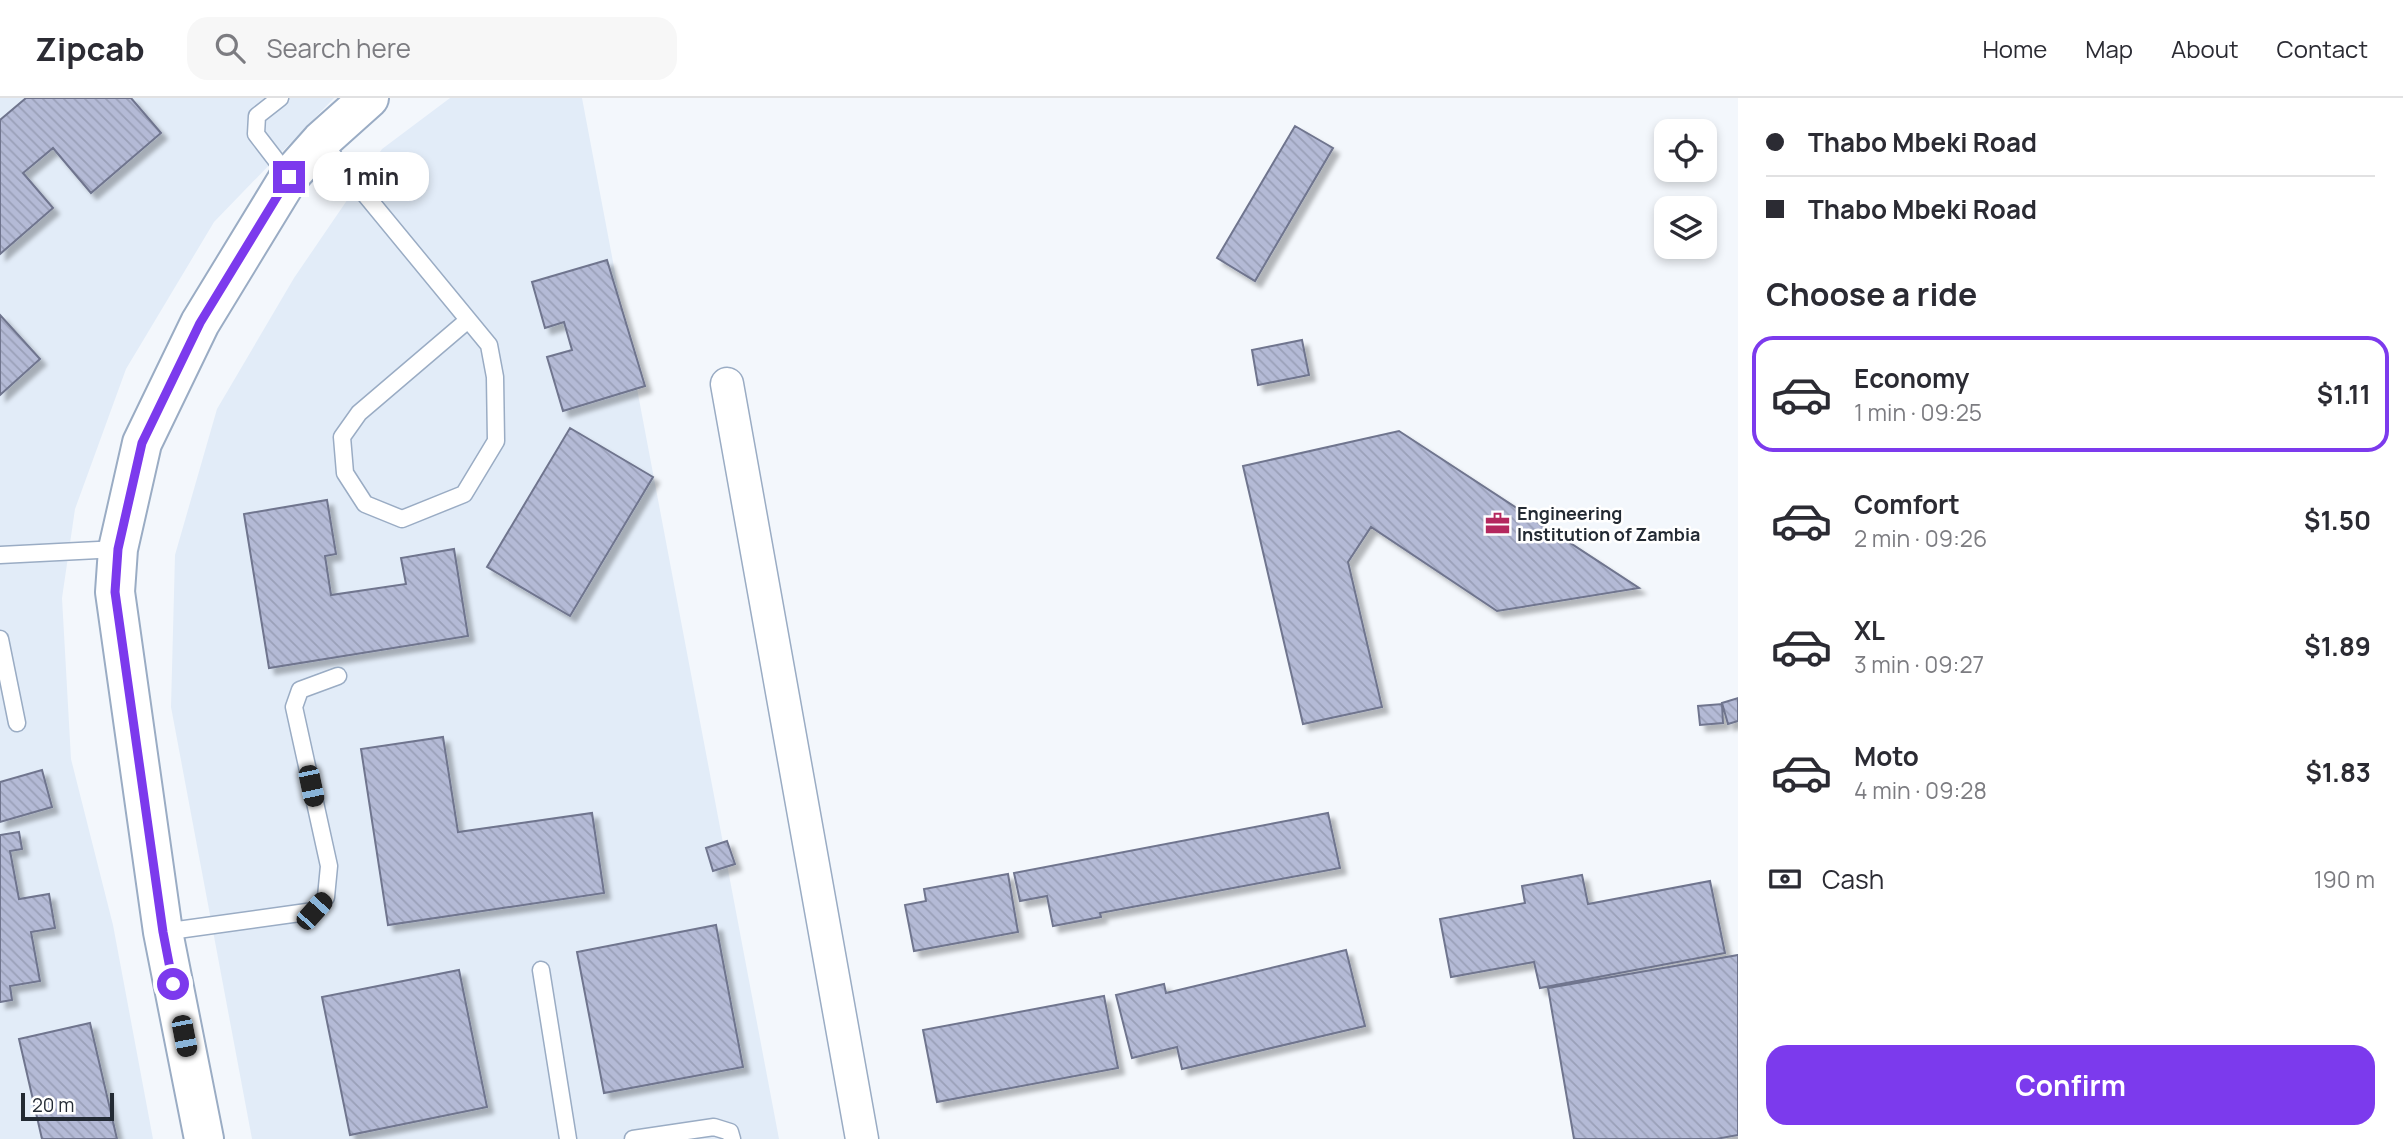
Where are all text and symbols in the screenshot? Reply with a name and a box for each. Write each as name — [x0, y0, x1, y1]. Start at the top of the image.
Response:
search box — [187, 17, 677, 80]
text: Zipcab — [35, 26, 145, 71]
icon: search — [211, 29, 249, 67]
text: Search here — [267, 30, 411, 66]
text: Home — [1982, 32, 2047, 65]
text: Map — [2085, 32, 2133, 65]
text: About — [2171, 32, 2239, 65]
text: Contact — [2277, 32, 2368, 65]
map controls — [1654, 119, 1717, 259]
button: locate — [1654, 119, 1717, 182]
text: Thabo Mbeki Road — [1808, 124, 2037, 160]
callout: 1 min — [314, 153, 429, 202]
text: 1 min — [343, 160, 399, 192]
route end — [273, 161, 305, 193]
text: Thabo Mbeki Road — [1808, 191, 2037, 227]
button: layers — [1654, 196, 1717, 259]
text: Choose a ride — [1766, 272, 1977, 316]
text: Economy — [1854, 360, 1969, 396]
icon: car — [1770, 363, 1833, 426]
text: $1.11 — [2317, 376, 2371, 412]
text: 1 min · 09:25 — [1854, 396, 1982, 428]
text: Comfort — [1854, 486, 1960, 522]
icon: car — [1770, 489, 1833, 552]
place label: Engineering Institution of Zambia — [1517, 501, 1700, 546]
text: $1.50 — [2304, 502, 2371, 538]
office icon: Engineering Institution of Zambia — [1483, 510, 1511, 538]
text: 2 min · 09:26 — [1854, 522, 1987, 554]
text: XL — [1854, 612, 1885, 648]
icon: car — [1770, 615, 1833, 678]
text: $1.89 — [2304, 628, 2371, 664]
text: 3 min · 09:27 — [1854, 648, 1984, 680]
text: Moto — [1854, 738, 1919, 774]
icon: car — [1770, 741, 1833, 804]
text: $1.83 — [2305, 754, 2371, 790]
car — [297, 763, 326, 809]
text: 4 min · 09:28 — [1854, 774, 1987, 806]
icon: cash — [1766, 860, 1804, 898]
text: Cash — [1822, 861, 1884, 897]
text: 190 m — [2314, 863, 2375, 895]
car — [293, 888, 336, 934]
route start — [157, 968, 189, 1000]
car — [170, 1013, 199, 1059]
button: Confirm — [1766, 1045, 2375, 1125]
scale bar — [21, 1090, 114, 1122]
text: 20 m — [32, 1092, 74, 1118]

